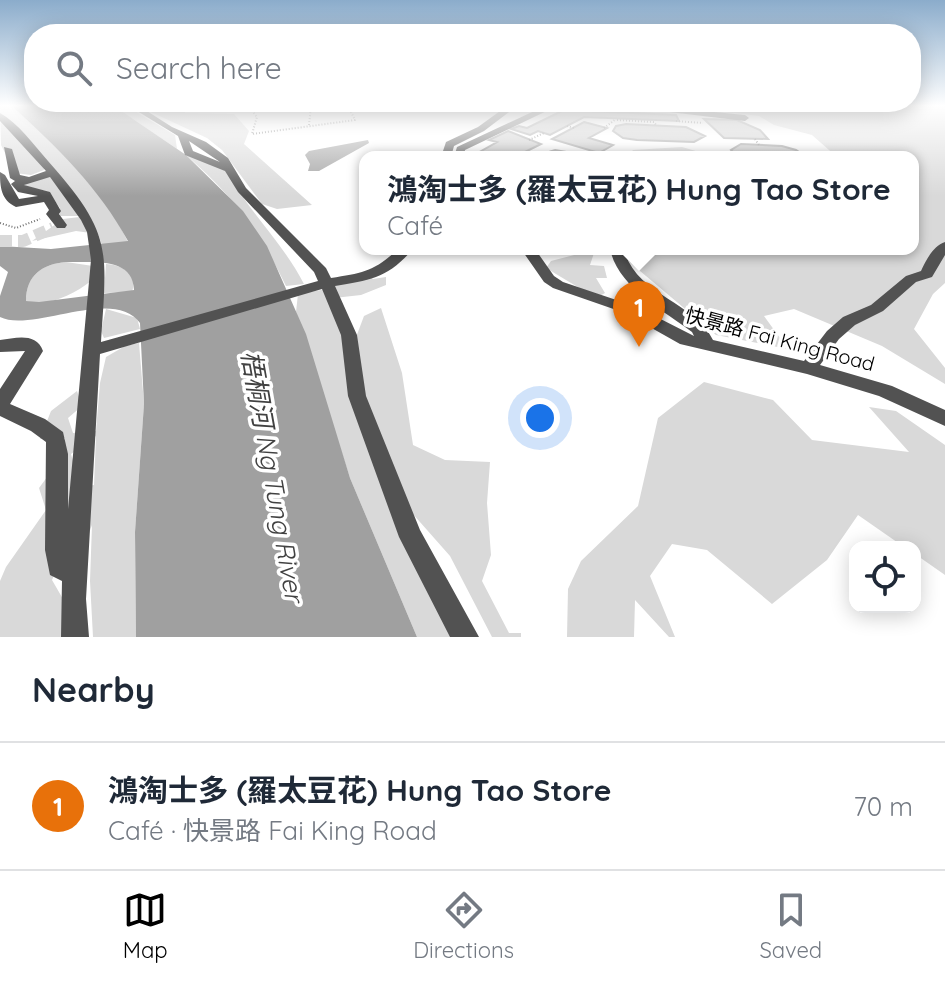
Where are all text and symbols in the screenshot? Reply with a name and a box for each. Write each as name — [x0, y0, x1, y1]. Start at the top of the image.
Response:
search box — [24, 24, 921, 112]
icon: search — [52, 46, 96, 90]
text: Search here — [116, 49, 282, 87]
popup — [359, 151, 919, 255]
text: 鴻淘士多 (羅太豆花) Hung Tao Store — [387, 170, 891, 208]
text: Café — [387, 209, 443, 242]
pin: 1 — [613, 281, 665, 347]
street label: 快景路 Fai King Road — [683, 302, 877, 376]
water label: 梧桐河 Ng Tung River — [235, 348, 312, 607]
your location — [520, 398, 560, 438]
map controls — [849, 541, 921, 613]
button: locate — [849, 541, 921, 613]
text: Nearby — [32, 668, 155, 711]
text: 鴻淘士多 (羅太豆花) Hung Tao Store — [108, 771, 611, 809]
text: 1 — [53, 790, 63, 823]
text: 70 m — [853, 790, 913, 823]
text: Café · 快景路 Fai King Road — [108, 814, 437, 847]
tab: Map — [123, 888, 168, 964]
tab: Directions — [413, 888, 514, 964]
tab: Saved — [759, 888, 822, 964]

